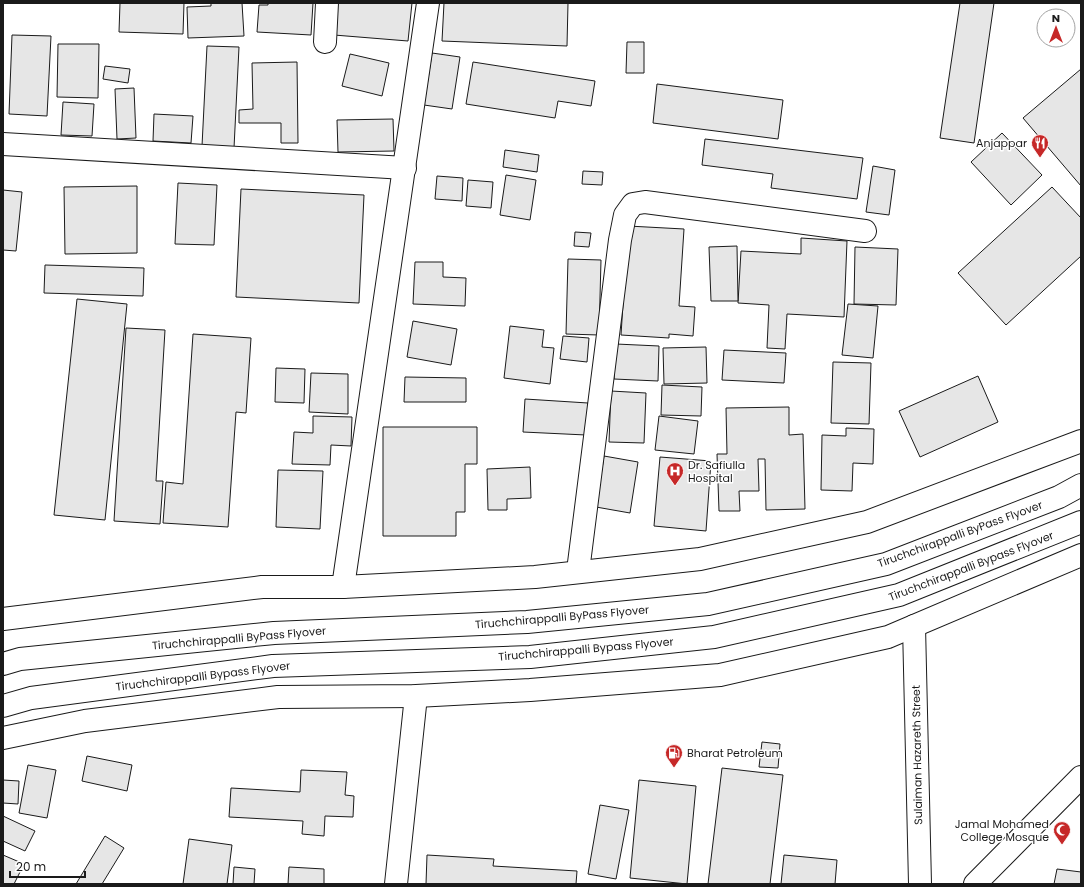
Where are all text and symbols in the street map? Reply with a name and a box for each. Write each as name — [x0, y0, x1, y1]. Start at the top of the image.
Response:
north arrow — [1036, 8, 1076, 48]
text: N — [1052, 10, 1060, 26]
restaurant icon: Anjappar — [1030, 133, 1050, 158]
place label: Anjappar — [976, 135, 1027, 151]
place label: Dr. Safiulla Hospital — [688, 457, 745, 486]
hospital icon: Dr. Safiulla Hospital — [665, 461, 685, 486]
street label: Tiruchchirappalli ByPass Flyover — [875, 497, 1045, 571]
street label: Tiruchchirappalli Bypass Flyover — [886, 527, 1056, 605]
street label: Tiruchchirappalli ByPass Flyover — [474, 601, 650, 633]
street label: Tiruchchirappalli ByPass Flyover — [151, 622, 327, 654]
street label: Tiruchchirappalli Bypass Flyover — [498, 633, 674, 665]
street label: Tiruchchirappalli Bypass Flyover — [115, 657, 291, 695]
street label: Sulaiman Hazareth Street — [908, 685, 926, 825]
fuel station icon: Bharat Petroleum — [664, 743, 684, 768]
place label: Bharat Petroleum — [687, 745, 783, 761]
place label: Jamal Mohamed College Mosque — [955, 816, 1049, 845]
mosque icon: Jamal Mohamed College Mosque — [1052, 820, 1072, 845]
scale bar — [10, 853, 85, 879]
text: 20 m — [16, 858, 46, 875]

